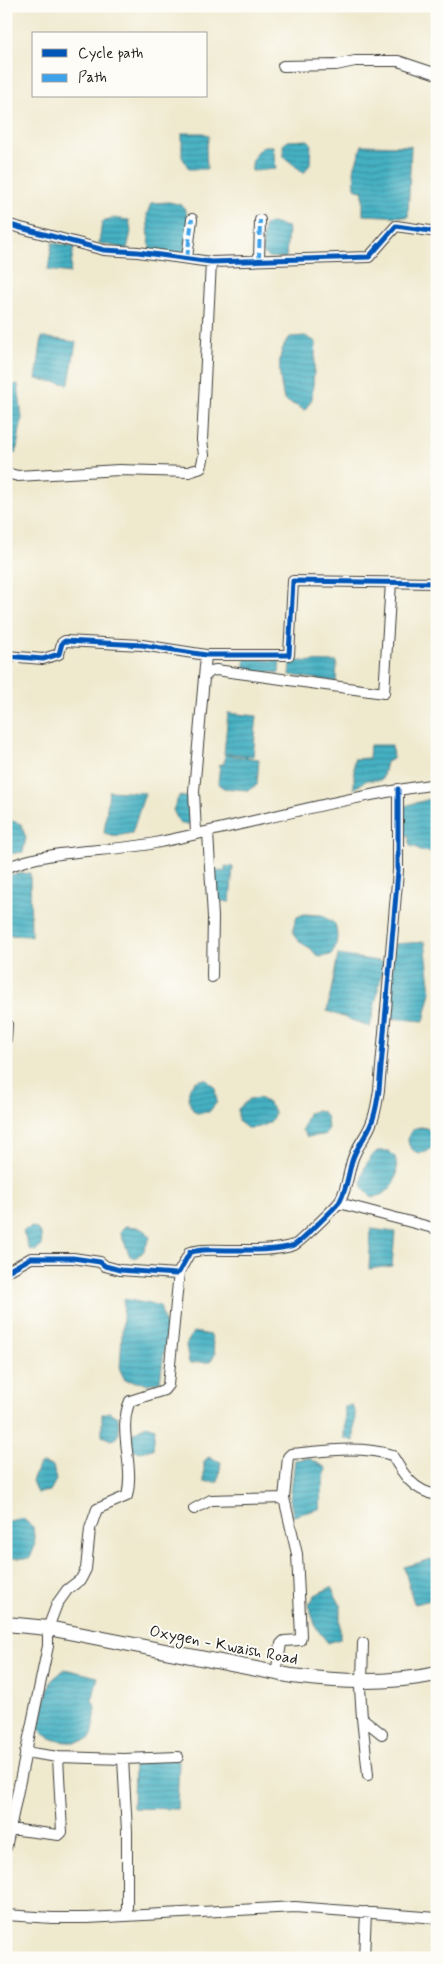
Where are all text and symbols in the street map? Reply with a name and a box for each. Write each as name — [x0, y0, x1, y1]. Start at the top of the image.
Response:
legend — [32, 32, 208, 98]
text: Cycle path — [78, 44, 143, 64]
text: Path — [78, 68, 107, 88]
street label: Oxygen - Kwaish Road — [148, 1621, 300, 1671]

